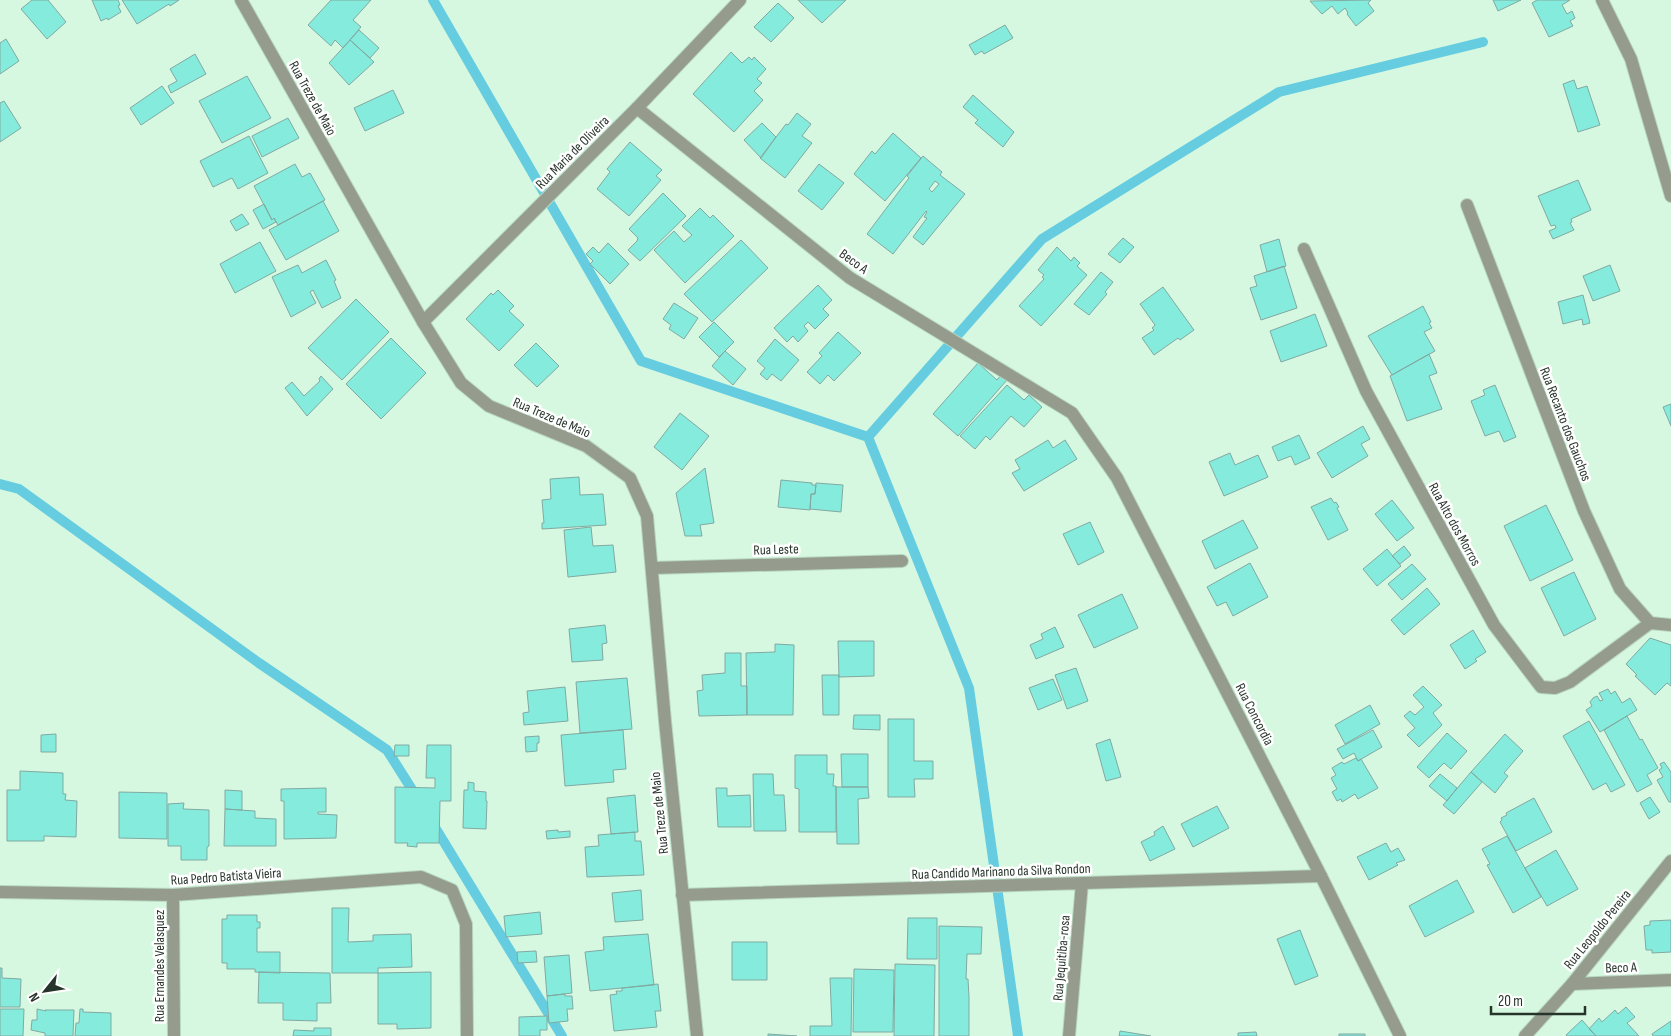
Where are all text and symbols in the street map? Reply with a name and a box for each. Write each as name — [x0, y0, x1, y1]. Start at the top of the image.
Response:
street label: Rua Treze de Maio — [285, 58, 340, 139]
street label: Rua Maria de Oliveira — [532, 112, 613, 193]
street label: Beco A — [836, 245, 872, 278]
street label: Rua Recanto dos Gauchos — [1536, 365, 1595, 483]
street label: Rua Treze de Maio — [511, 394, 593, 441]
street label: Rua Alto dos Morros — [1425, 480, 1484, 569]
street label: Rua Leste — [753, 540, 799, 559]
street label: Rua Concordia — [1232, 680, 1277, 748]
street label: Rua Treze de Maio — [647, 771, 672, 855]
street label: Rua Candido Marinano da Silva Rondon — [911, 860, 1091, 883]
street label: Rua Pedro Batista Vieira — [170, 864, 282, 889]
street label: Rua Leopoldo Pereira — [1560, 886, 1635, 972]
street label: Rua Ernandes Velasquez — [151, 910, 168, 1022]
street label: Rua Jequitiba-rosa — [1049, 915, 1074, 1002]
street label: Beco A — [1605, 958, 1638, 977]
north arrow — [20, 966, 70, 1016]
scale bar — [1491, 984, 1585, 1016]
text: N — [25, 990, 43, 1005]
text: 20 m — [1498, 992, 1523, 1011]

